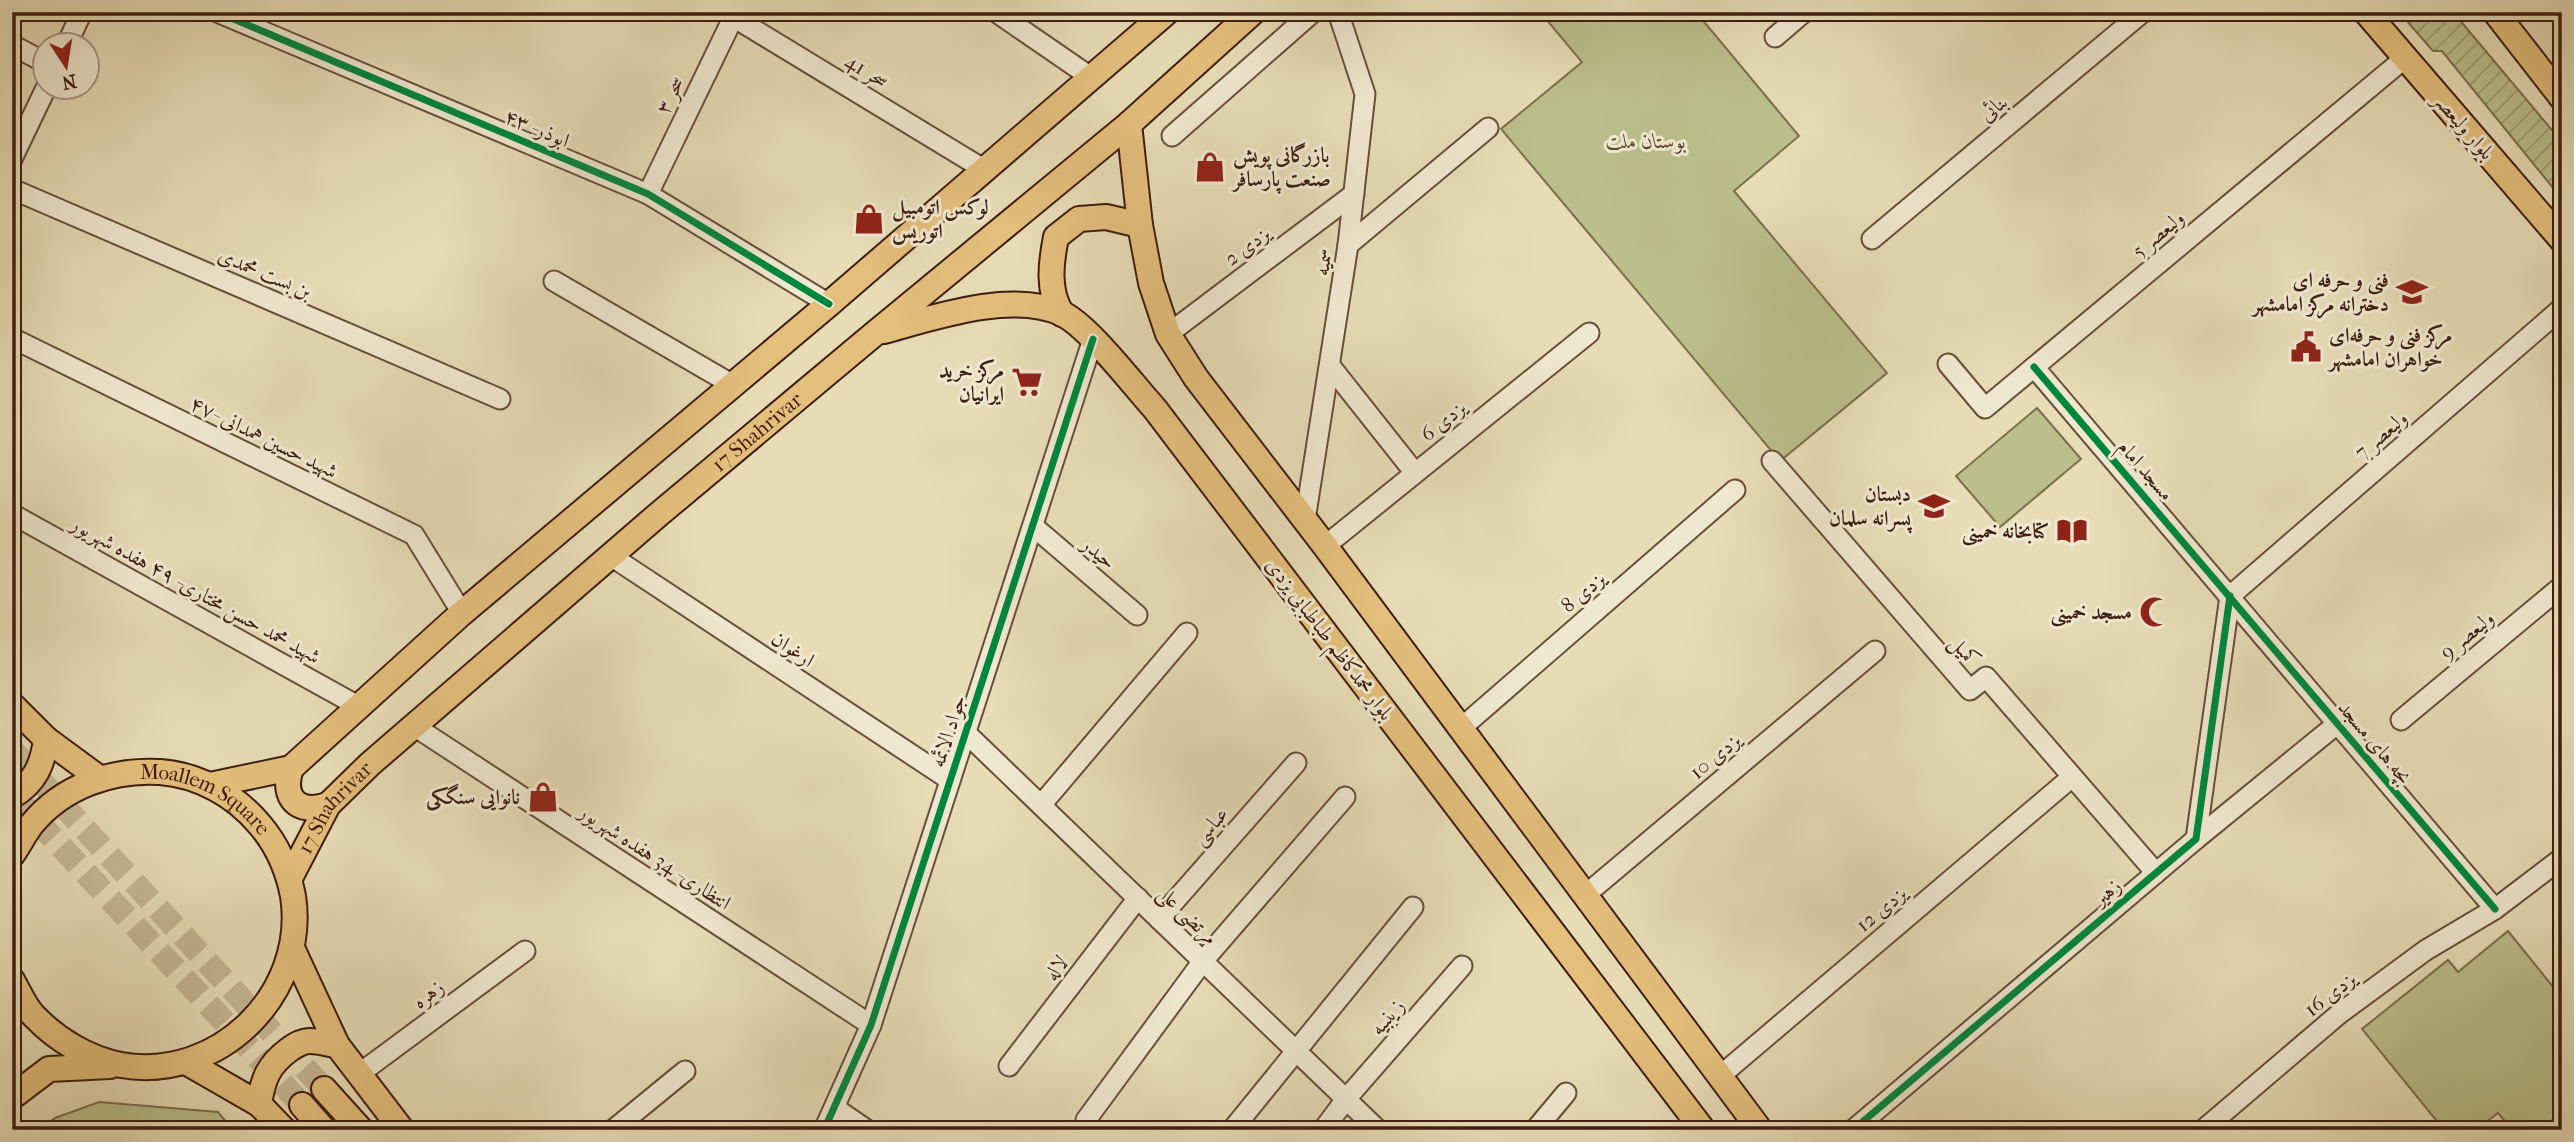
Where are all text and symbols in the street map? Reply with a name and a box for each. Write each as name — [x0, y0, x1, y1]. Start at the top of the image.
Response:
north arrow — [32, 32, 102, 102]
street label: سحر 41 — [840, 49, 893, 94]
text: N — [59, 69, 79, 94]
street label: سحر ۳ — [651, 72, 690, 118]
street label: بلوار ولیعصر — [2426, 86, 2500, 166]
street label: بنائی — [1974, 90, 2012, 126]
street label: ابوذر- ۴۳ — [501, 104, 573, 153]
park label: بوستان ملت — [1606, 129, 1686, 154]
place label: بازرگانی پویش صنعت پارسافر — [1231, 142, 1331, 194]
shop icon: بازرگانی پویش صنعت پارسافر — [1193, 150, 1227, 184]
place label: لوکس اتومبیل اتوریس — [892, 195, 989, 245]
shop icon: لوکس اتومبیل اتوریس — [852, 202, 886, 236]
street label: ولیعصر 5 — [2127, 205, 2190, 264]
street label: یزدی 2 — [1219, 220, 1276, 271]
street label: بن بست محمدی — [215, 243, 316, 304]
street label: سمیه — [1309, 247, 1337, 277]
place label: فنی و حرفه ای دخترانه مرکز امامشهر — [2251, 268, 2389, 319]
school or university icon: فنی و حرفه ای دخترانه مرکز امامشهر — [2395, 275, 2429, 309]
place label: مرکز فنی و حرفه‌ای خواهران امامشهر — [2327, 323, 2452, 373]
public building icon: مرکز فنی و حرفه‌ای خواهران امامشهر — [2289, 330, 2323, 364]
place label: مرکز خرید ایرانیان — [939, 358, 1004, 406]
supermarket icon: مرکز خرید ایرانیان — [1010, 365, 1044, 399]
street label: 17 Shahrivar — [707, 387, 807, 476]
street label: شهید حسین همدانی -۴۷ — [186, 391, 342, 485]
street label: یزدی 6 — [1415, 394, 1472, 446]
street label: ولیعصر 7 — [2350, 406, 2414, 466]
street label: مسجد امام — [2109, 435, 2179, 509]
place label: دبستان پسرانه سلمان — [1829, 482, 1912, 534]
school or university icon: دبستان پسرانه سلمان — [1917, 489, 1951, 523]
street label: شهید محمد حسن مختاری- ۴۹ هفده شهریور — [65, 510, 325, 670]
library icon: کتابخانه خمینی — [2055, 514, 2089, 548]
place label: کتابخانه خمینی — [1962, 519, 2049, 546]
street label: حیدر — [1076, 531, 1121, 574]
street label: بلوار محمدکاظم طباطبایی یزدی — [1255, 553, 1399, 730]
street label: یزدی 8 — [1556, 565, 1612, 618]
mosque icon: مسجد خمینی — [2138, 595, 2172, 629]
place label: مسجد خمینی — [2051, 600, 2132, 627]
street label: ولیعصر 9 — [2435, 606, 2500, 666]
street label: ارغوان — [766, 626, 819, 673]
street label: کمیل — [1942, 630, 1985, 674]
street label: جواد الائمه — [925, 692, 972, 771]
street label: بچه های مسجد — [2331, 695, 2417, 790]
street label: یزدی 10 — [1685, 726, 1747, 784]
street label: 17 Shahrivar — [293, 757, 377, 858]
street label: Moallem Square — [140, 760, 275, 840]
shop icon: نانوایی سنگکی — [526, 780, 560, 814]
place label: نانوایی سنگکی — [426, 783, 520, 811]
street label: انتظاری- 34 هفده شهریور — [572, 798, 735, 917]
street label: عباسی — [1187, 802, 1235, 852]
street label: زهیر — [2086, 873, 2126, 912]
street label: یزدی 12 — [1851, 880, 1913, 937]
street label: مرتضی علی — [1150, 881, 1223, 952]
street label: لاله — [1039, 951, 1073, 985]
street label: یزدی 16 — [2299, 965, 2362, 1022]
street label: زهره — [408, 975, 449, 1014]
street label: زینبیه — [1365, 994, 1410, 1041]

